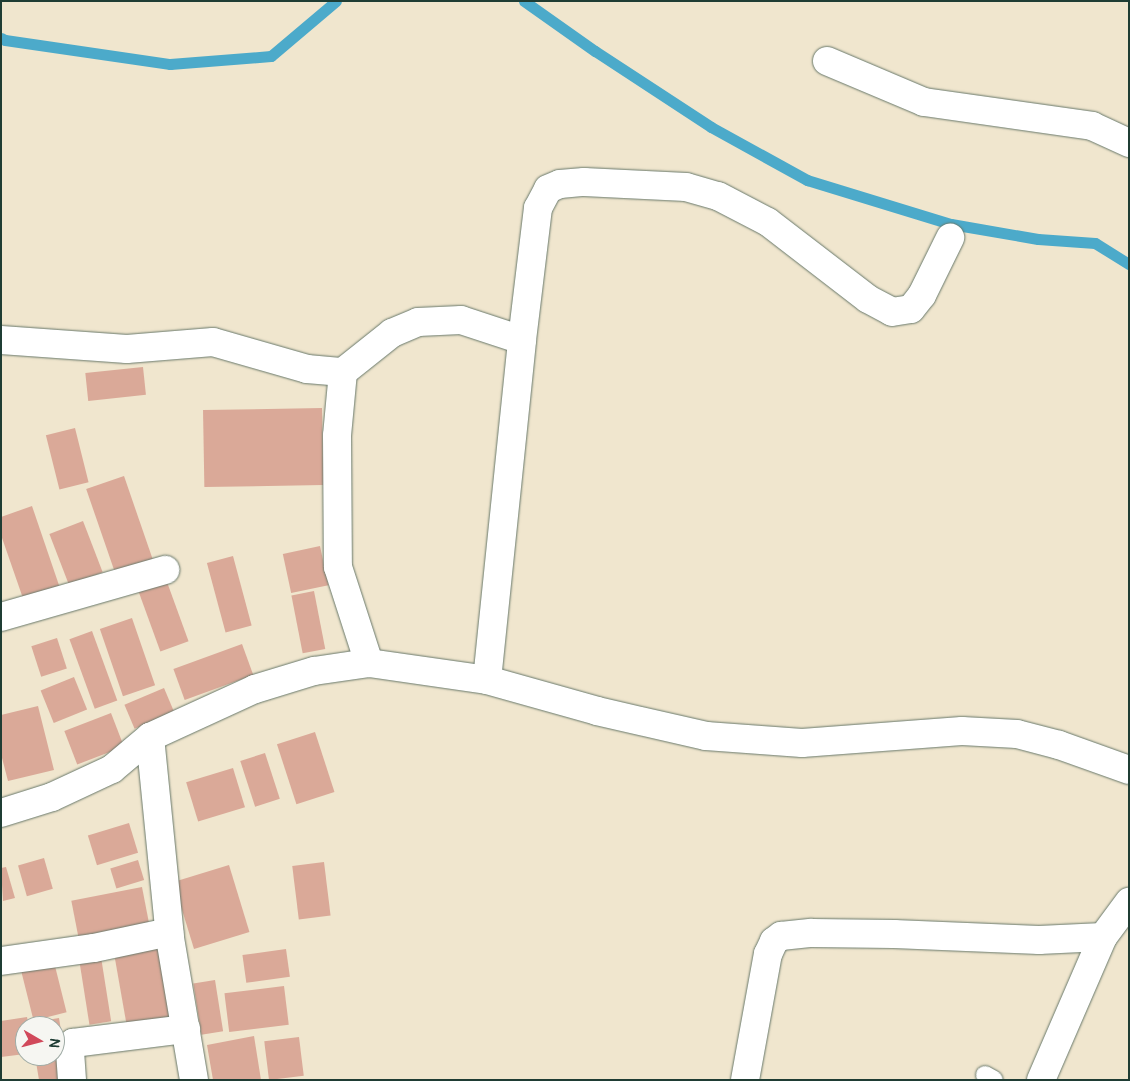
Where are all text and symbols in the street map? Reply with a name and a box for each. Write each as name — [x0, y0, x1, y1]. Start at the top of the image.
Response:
north arrow — [15, 1016, 65, 1066]
text: N — [45, 1037, 63, 1049]

